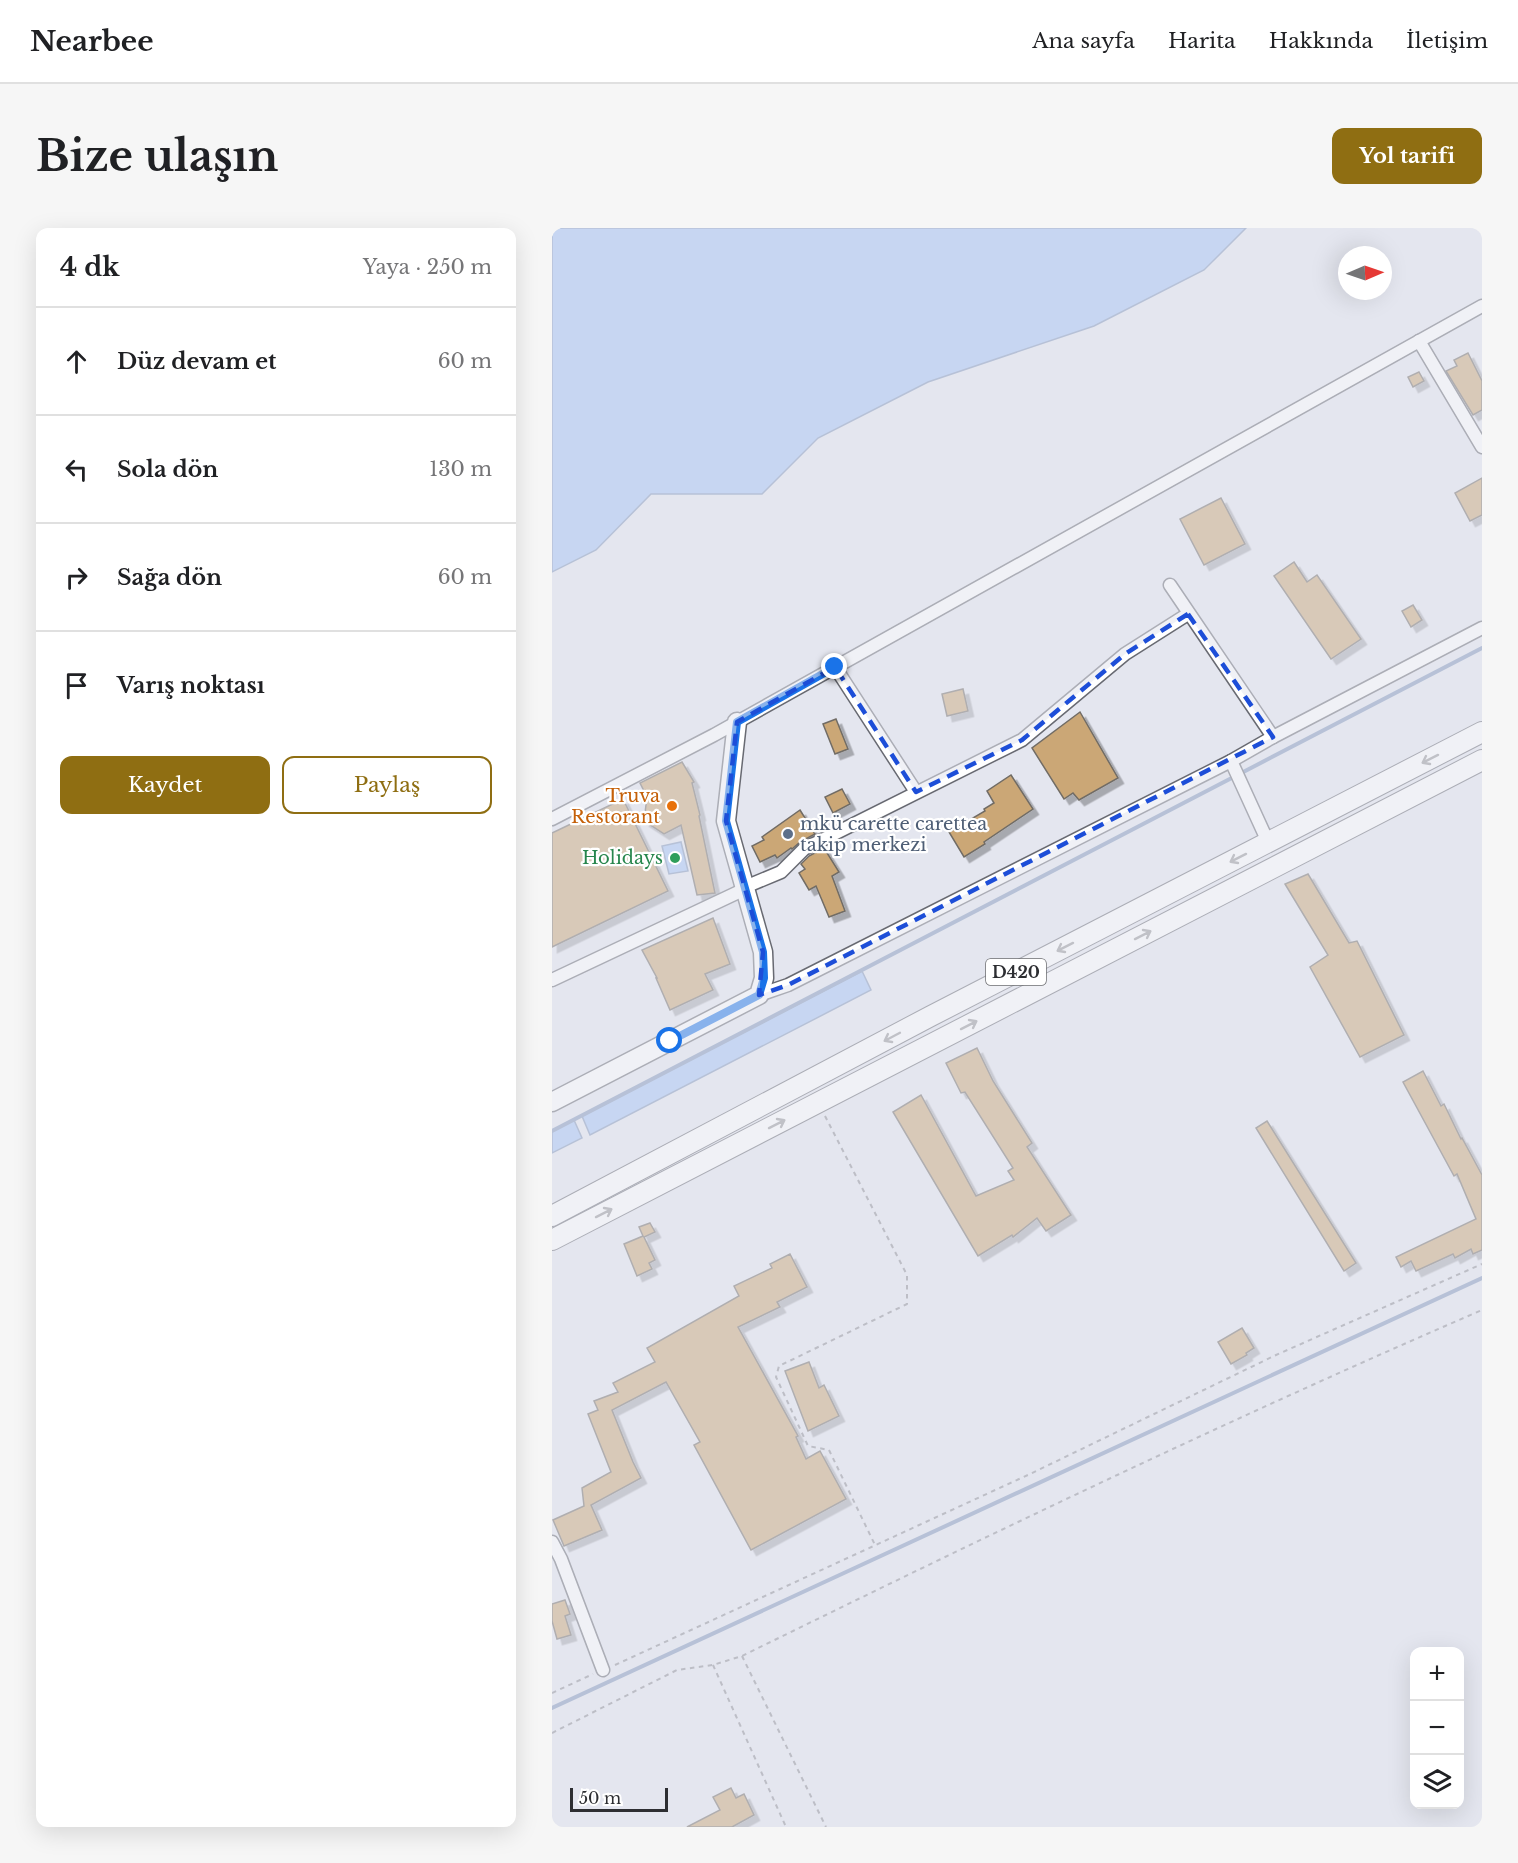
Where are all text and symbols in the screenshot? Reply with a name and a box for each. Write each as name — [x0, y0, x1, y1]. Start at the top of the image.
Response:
text: Nearbee — [30, 24, 154, 59]
text: Ana sayfa — [1032, 28, 1135, 54]
text: Harita — [1168, 28, 1236, 54]
text: Hakkında — [1269, 28, 1373, 54]
text: İletişim — [1406, 28, 1488, 54]
button: Yol tarifi — [1332, 128, 1482, 184]
text: Bize ulaşın — [36, 130, 278, 182]
north arrow — [1338, 246, 1392, 300]
text: 4 dk — [60, 251, 120, 283]
text: Yaya · 250 m — [363, 255, 492, 279]
icon: ahead — [60, 345, 93, 378]
text: Düz devam et — [117, 348, 277, 375]
text: 60 m — [438, 349, 492, 373]
icon: left — [60, 453, 93, 486]
text: Sola dön — [117, 456, 218, 483]
text: 130 m — [429, 457, 492, 481]
icon: right — [60, 561, 93, 594]
text: Sağa dön — [117, 564, 222, 591]
text: 60 m — [438, 565, 492, 589]
route end — [821, 653, 847, 679]
icon: arrive — [60, 669, 93, 702]
text: Varış noktası — [117, 672, 265, 699]
one-way arrow — [1421, 753, 1439, 765]
button: Kaydet — [60, 756, 270, 814]
button: Paylaş — [282, 756, 492, 814]
place label: Truva Restorant — [571, 785, 660, 828]
marker: Truva Restorant — [665, 799, 679, 813]
place label: mkü carette carettea takip merkezi — [800, 813, 987, 856]
marker: mkü carette carettea takip merkezi — [781, 827, 795, 841]
place label: Holidays — [582, 847, 663, 869]
marker: Holidays — [668, 851, 682, 865]
one-way arrow — [1229, 852, 1247, 864]
one-way arrow — [1133, 929, 1151, 940]
one-way arrow — [1056, 942, 1074, 953]
road number: D420 — [986, 959, 1046, 985]
one-way arrow — [960, 1019, 978, 1030]
route start — [656, 1027, 682, 1053]
one-way arrow — [883, 1032, 901, 1043]
one-way arrow — [768, 1118, 786, 1129]
one-way arrow — [595, 1207, 612, 1219]
map controls — [1410, 1647, 1464, 1809]
button: + — [1410, 1647, 1464, 1701]
button: − — [1410, 1701, 1464, 1755]
button: layers — [1410, 1755, 1464, 1809]
scale bar — [570, 1785, 668, 1812]
text: 50 m — [579, 1788, 621, 1808]

